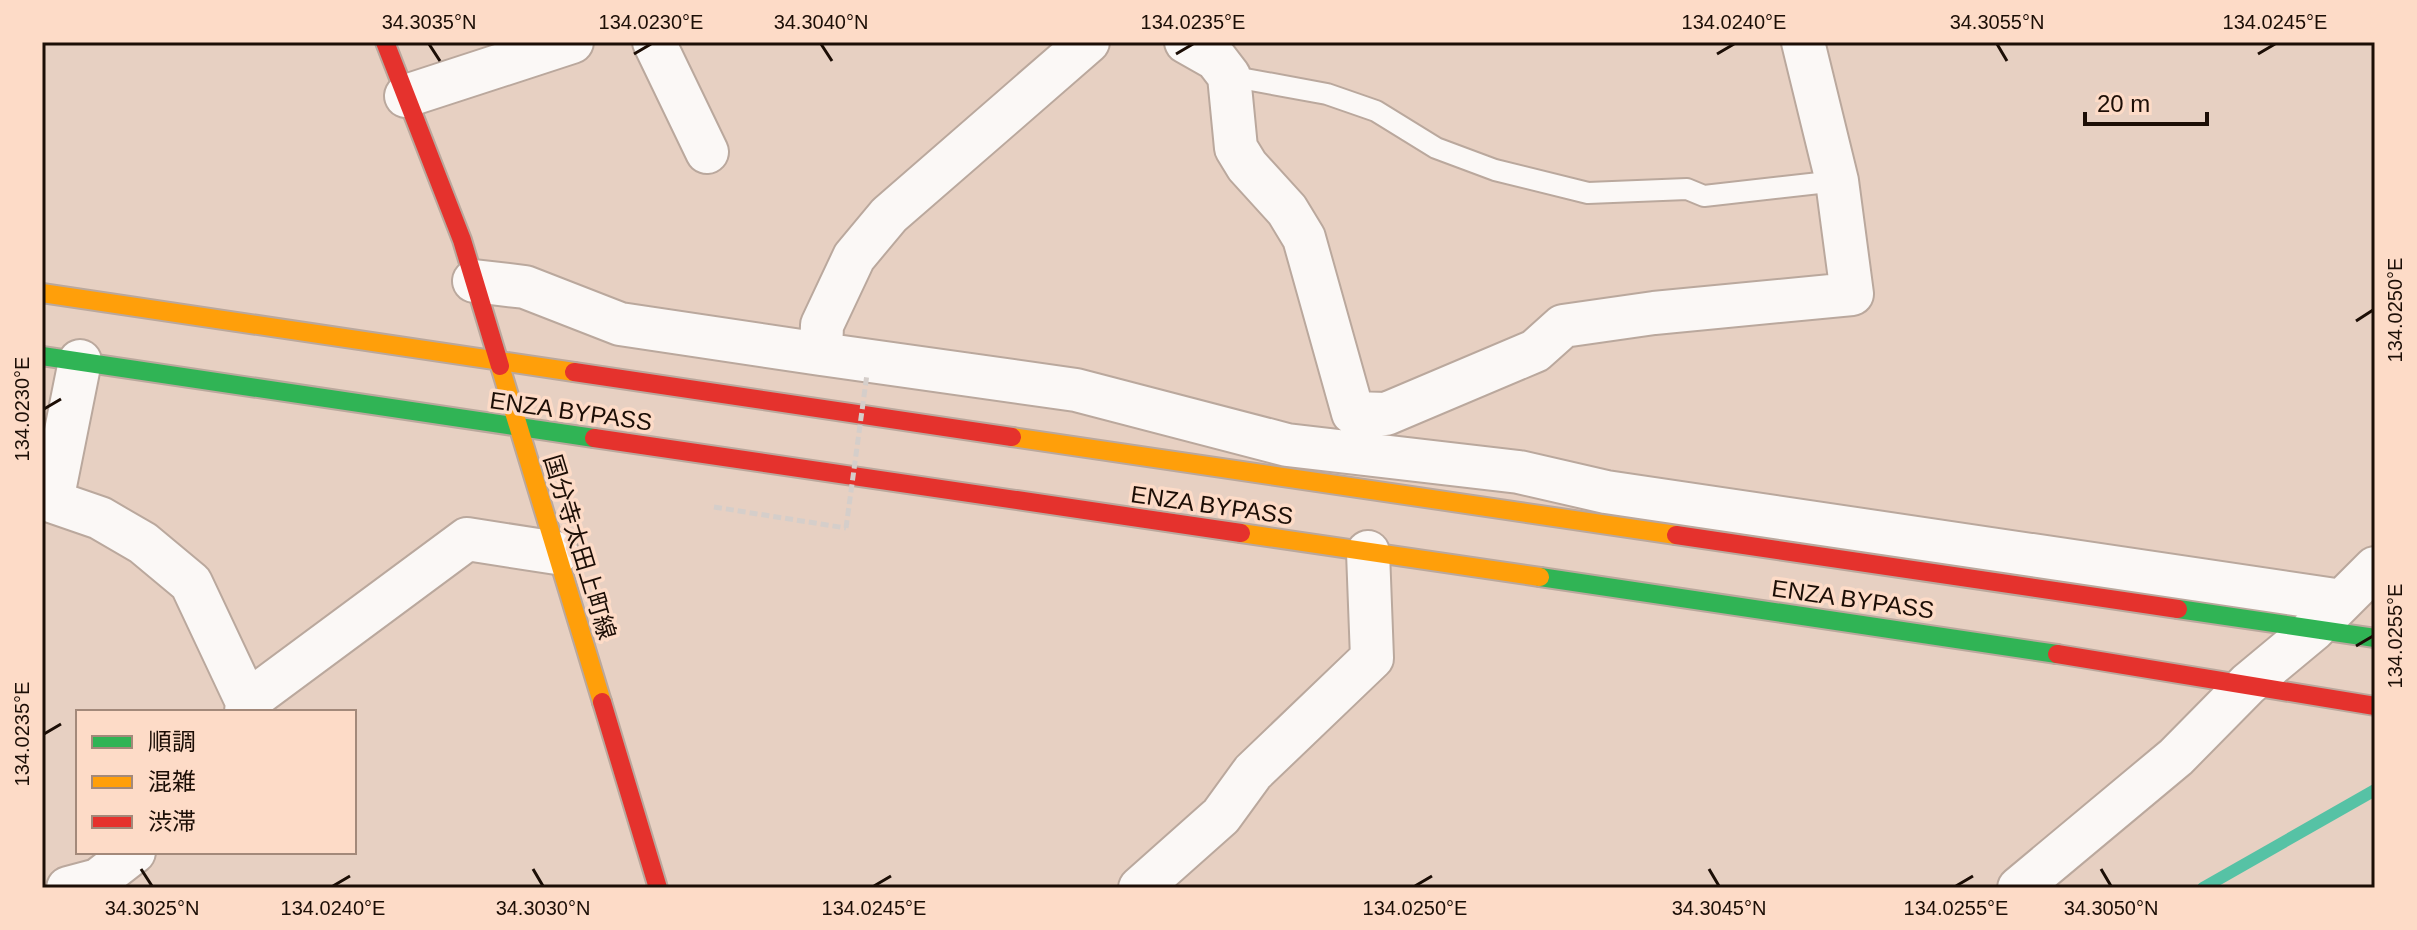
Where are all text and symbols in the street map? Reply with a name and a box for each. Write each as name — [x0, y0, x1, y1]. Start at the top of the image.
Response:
text: 34.3035°N — [382, 11, 476, 33]
text: 134.0230°E — [599, 11, 703, 33]
text: 34.3040°N — [774, 11, 868, 33]
text: 134.0235°E — [1141, 11, 1245, 33]
text: 134.0240°E — [1682, 11, 1786, 33]
text: 34.3055°N — [1950, 11, 2044, 33]
text: 134.0245°E — [2223, 11, 2327, 33]
scale bar — [2085, 76, 2207, 126]
text: 20 m — [2097, 90, 2150, 117]
text: 134.0250°E — [2384, 258, 2406, 362]
text: 134.0230°E — [11, 357, 33, 461]
street label: ENZA BYPASS — [488, 386, 654, 436]
street label: 国分寺太田上町線 — [539, 451, 621, 643]
street label: ENZA BYPASS — [1129, 480, 1295, 530]
street label: ENZA BYPASS — [1770, 574, 1936, 624]
text: 134.0255°E — [2384, 584, 2406, 688]
text: 134.0235°E — [11, 682, 33, 786]
legend — [76, 710, 356, 854]
text: 順調 — [148, 728, 196, 755]
text: 混雑 — [148, 768, 196, 795]
text: 渋滞 — [148, 808, 196, 835]
text: 34.3025°N — [105, 897, 199, 919]
text: 134.0240°E — [281, 897, 385, 919]
text: 34.3030°N — [496, 897, 590, 919]
text: 134.0245°E — [822, 897, 926, 919]
text: 134.0250°E — [1363, 897, 1467, 919]
text: 34.3045°N — [1672, 897, 1766, 919]
text: 134.0255°E — [1904, 897, 2008, 919]
text: 34.3050°N — [2064, 897, 2158, 919]

